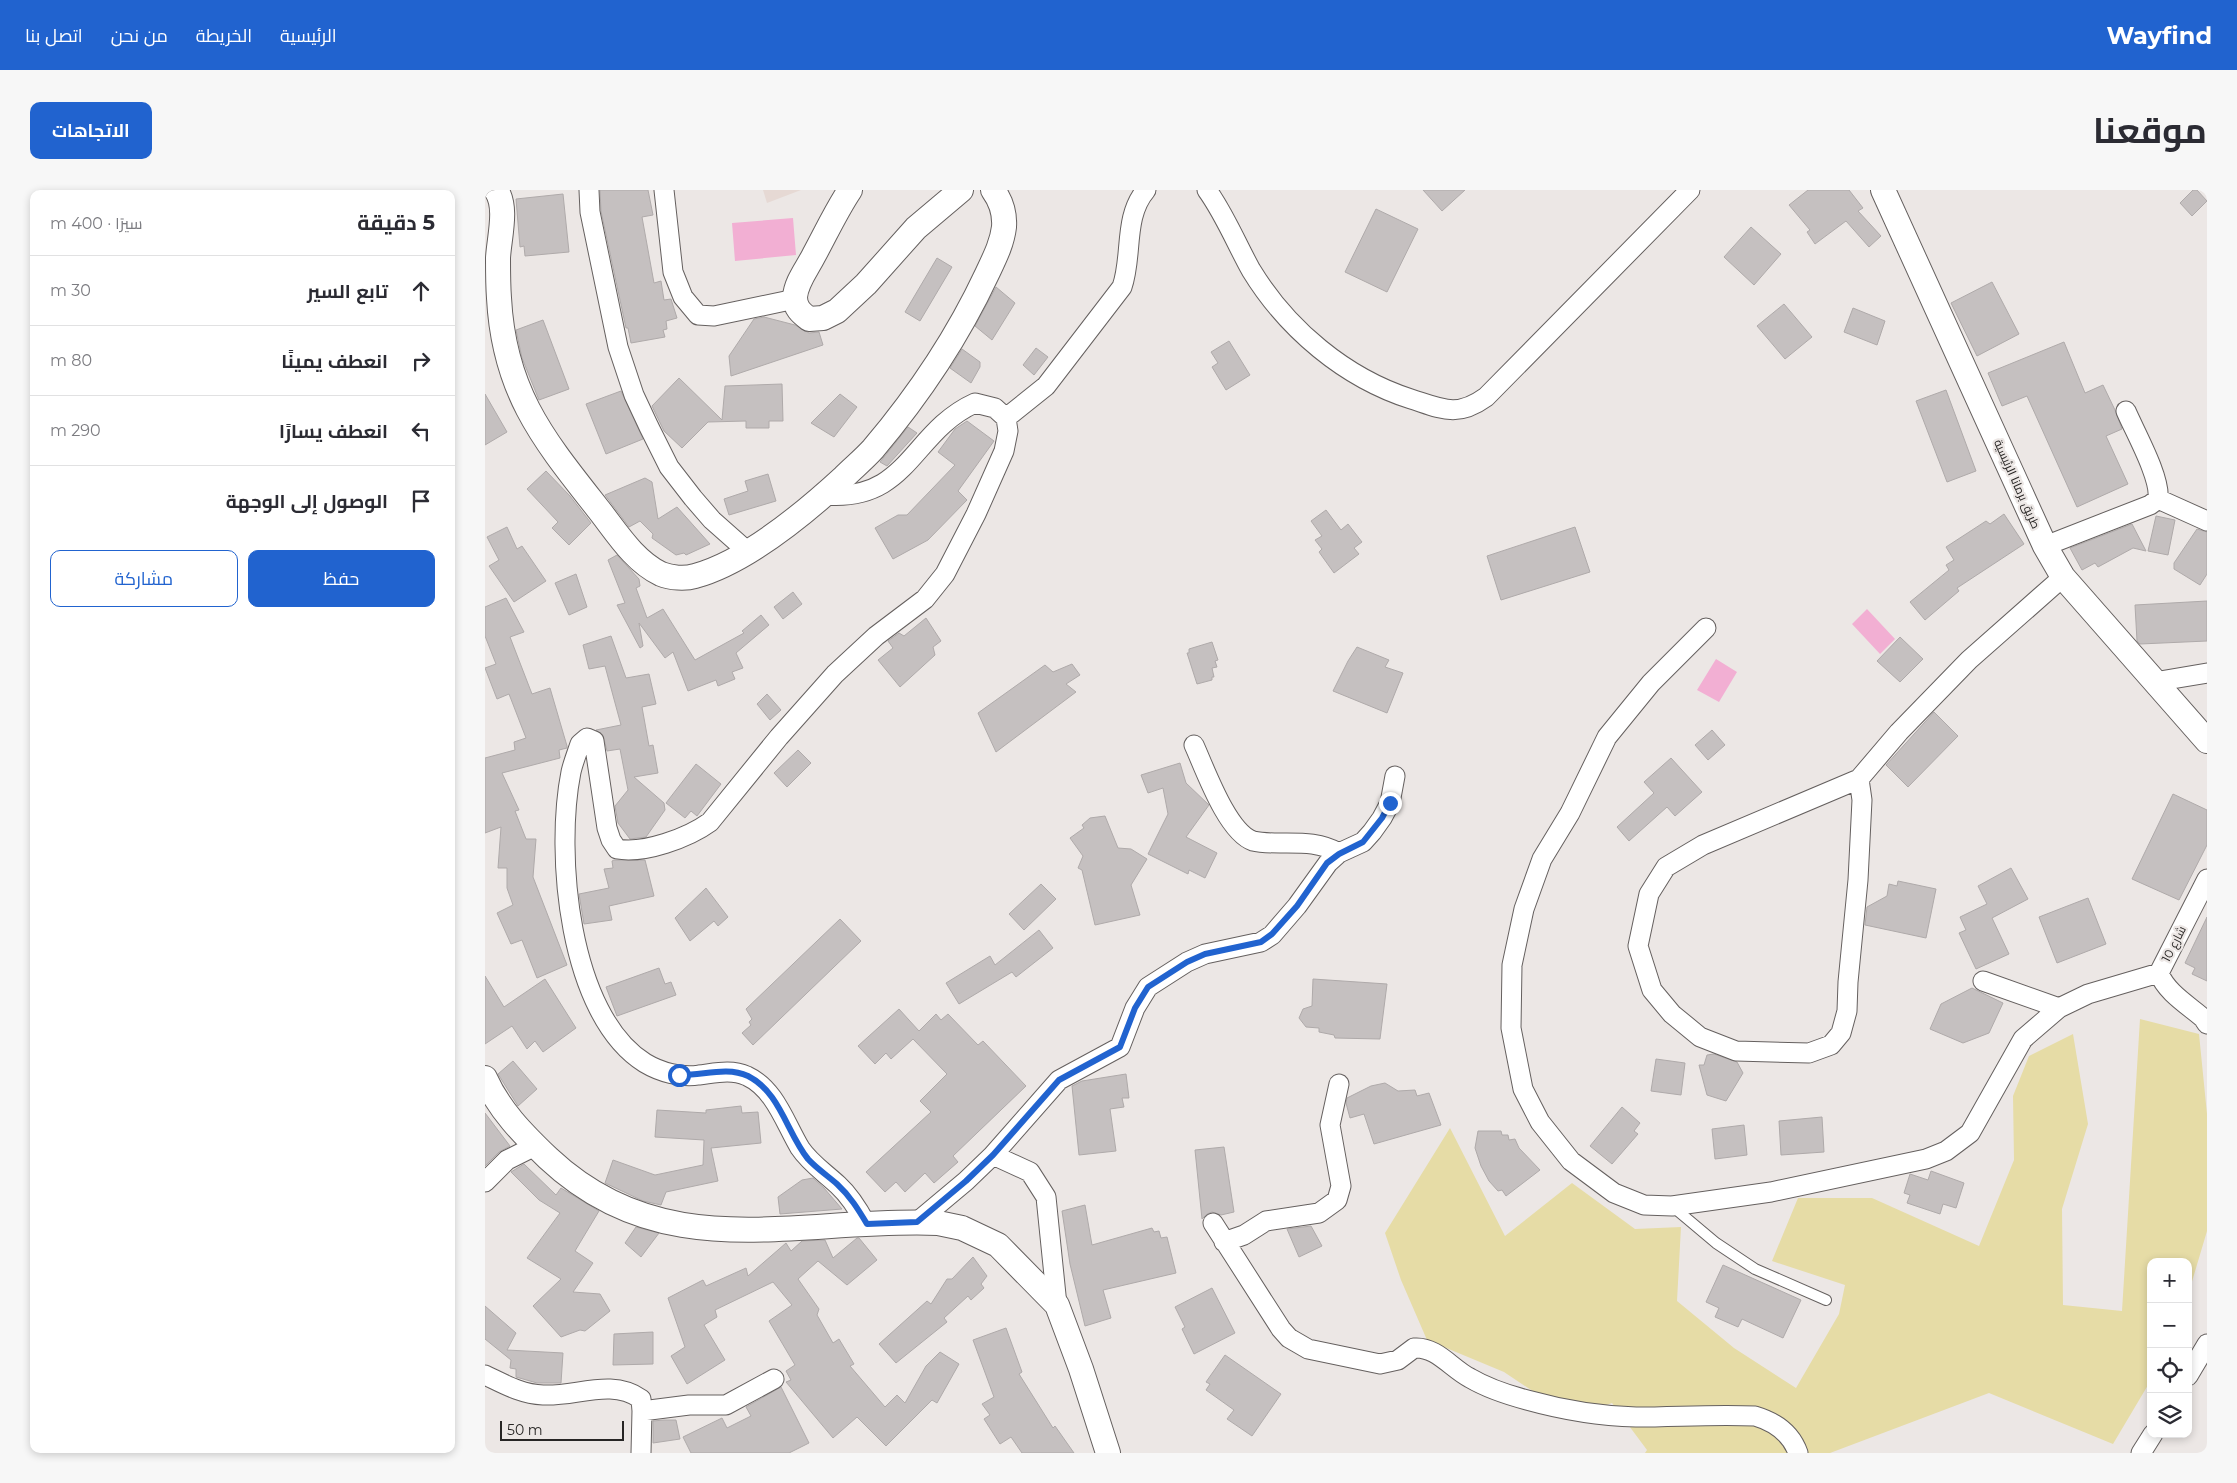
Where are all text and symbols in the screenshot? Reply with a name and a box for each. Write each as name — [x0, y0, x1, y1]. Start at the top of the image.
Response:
text: Wayfind — [2106, 21, 2212, 50]
text: اتصل بنا — [25, 25, 83, 47]
text: من نحن — [111, 25, 168, 47]
text: الخريطة — [196, 25, 252, 47]
text: الرئيسية — [280, 25, 336, 47]
button: الاتجاهات — [30, 102, 152, 159]
text: موقعنا — [2093, 109, 2207, 152]
text: 5 دقيقة — [357, 210, 435, 235]
text: سيرًا · 400 m — [50, 214, 142, 233]
icon: ahead — [407, 277, 435, 305]
text: تابع السير — [307, 280, 388, 303]
text: 30 m — [50, 281, 91, 300]
icon: right — [407, 347, 435, 375]
text: انعطف يمينًا — [281, 350, 388, 373]
text: 80 m — [50, 351, 92, 370]
icon: left — [407, 417, 435, 445]
text: انعطف يسارًا — [279, 420, 388, 443]
text: 290 m — [50, 421, 101, 440]
street label: طريق برمانا الرئيسية — [1991, 437, 2044, 531]
icon: arrive — [407, 487, 435, 515]
text: الوصول إلى الوجهة — [226, 490, 388, 513]
button: مشاركة — [50, 550, 238, 607]
button: حفظ — [248, 550, 435, 607]
route end — [1379, 792, 1402, 815]
street label: شارع 10 — [2158, 923, 2190, 965]
route start — [668, 1064, 691, 1087]
map controls — [2147, 1258, 2192, 1438]
button: + — [2147, 1258, 2192, 1303]
button: − — [2147, 1303, 2192, 1348]
button: locate — [2147, 1348, 2192, 1393]
button: layers — [2147, 1393, 2192, 1438]
scale bar — [500, 1418, 624, 1441]
text: 50 m — [507, 1421, 543, 1439]

